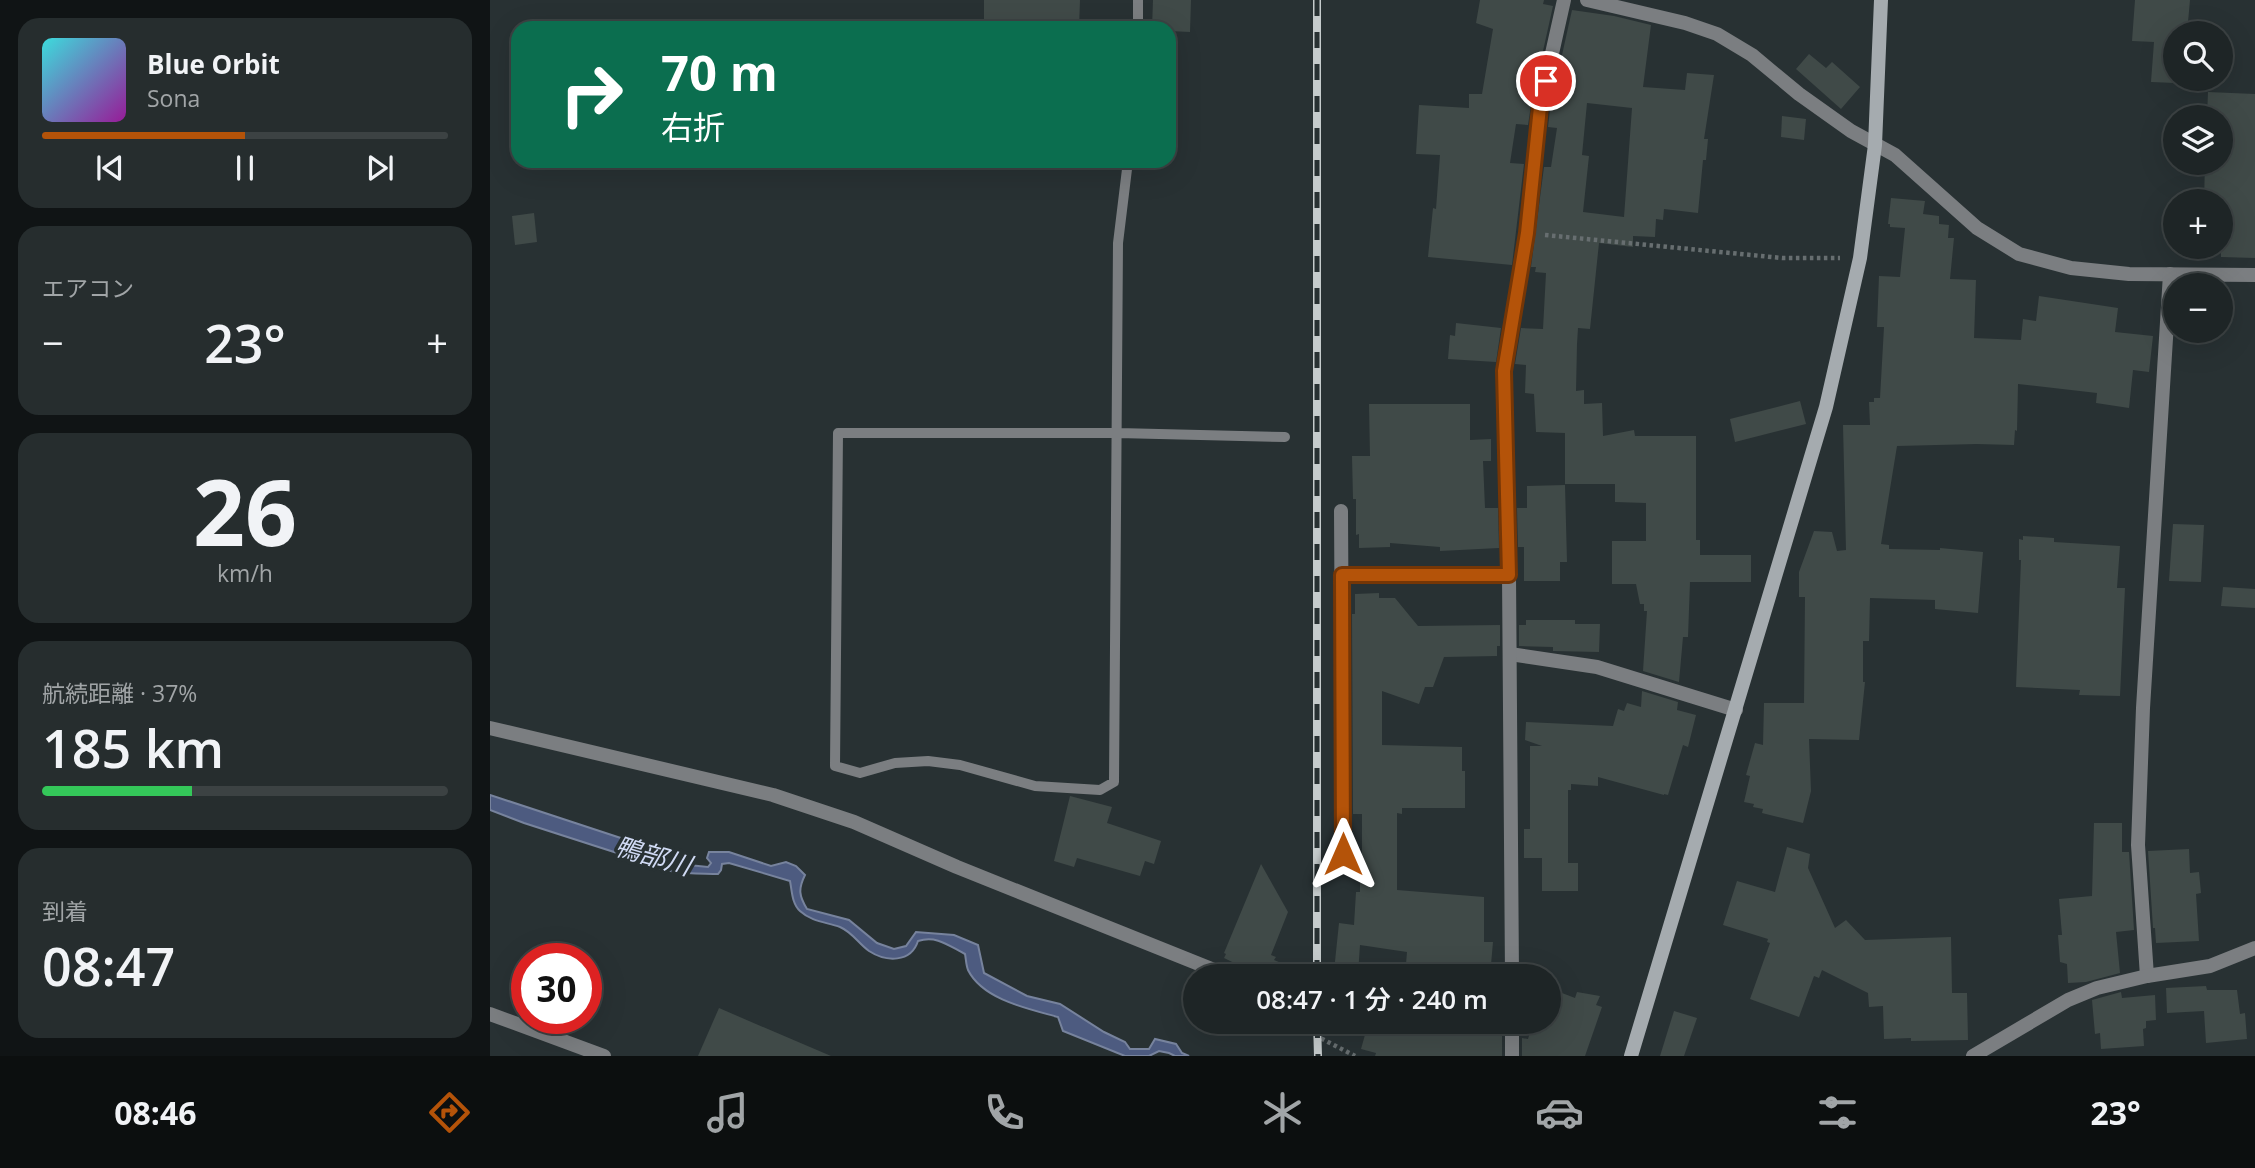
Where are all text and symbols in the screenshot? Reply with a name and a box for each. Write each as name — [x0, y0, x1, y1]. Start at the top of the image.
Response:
map controls — [2163, 21, 2233, 343]
button: search — [2163, 21, 2233, 91]
text: 70 m — [661, 39, 778, 105]
text: Blue Orbit — [147, 46, 280, 82]
icon: right — [546, 49, 637, 140]
pin — [1516, 51, 1576, 111]
icon: arrive — [1527, 62, 1565, 100]
text: Sona — [147, 82, 200, 114]
text: 右折 — [661, 105, 725, 148]
button: layers — [2163, 105, 2233, 175]
icon: previous — [91, 149, 129, 187]
icon: pause — [226, 149, 264, 187]
icon: next — [361, 149, 399, 187]
button: + — [2163, 189, 2233, 259]
text: エアコン — [42, 272, 134, 304]
button: − — [2163, 273, 2233, 343]
text: 23° — [204, 307, 286, 378]
text: − — [42, 316, 64, 368]
text: + — [426, 316, 448, 368]
text: 26 — [193, 449, 297, 573]
text: km/h — [217, 557, 273, 589]
text: 航続距離 · 37% — [42, 677, 197, 709]
text: 185 km — [42, 712, 224, 783]
position arrow — [1306, 817, 1380, 891]
water label: 鴨部川 — [611, 827, 699, 884]
text: 到着 — [42, 895, 88, 927]
text: 08:47 — [42, 930, 175, 1001]
speed limit sign: 30 — [511, 943, 602, 1034]
text: 08:47 · 1 分 · 240 m — [1256, 981, 1488, 1017]
icon: directions — [425, 1088, 474, 1137]
icon: music — [703, 1088, 752, 1137]
icon: phone — [980, 1088, 1029, 1137]
icon: climate — [1258, 1088, 1307, 1137]
icon: car — [1535, 1088, 1584, 1137]
icon: filters — [1813, 1088, 1862, 1137]
text: 08:46 — [114, 1091, 197, 1134]
text: 23° — [2090, 1091, 2141, 1134]

